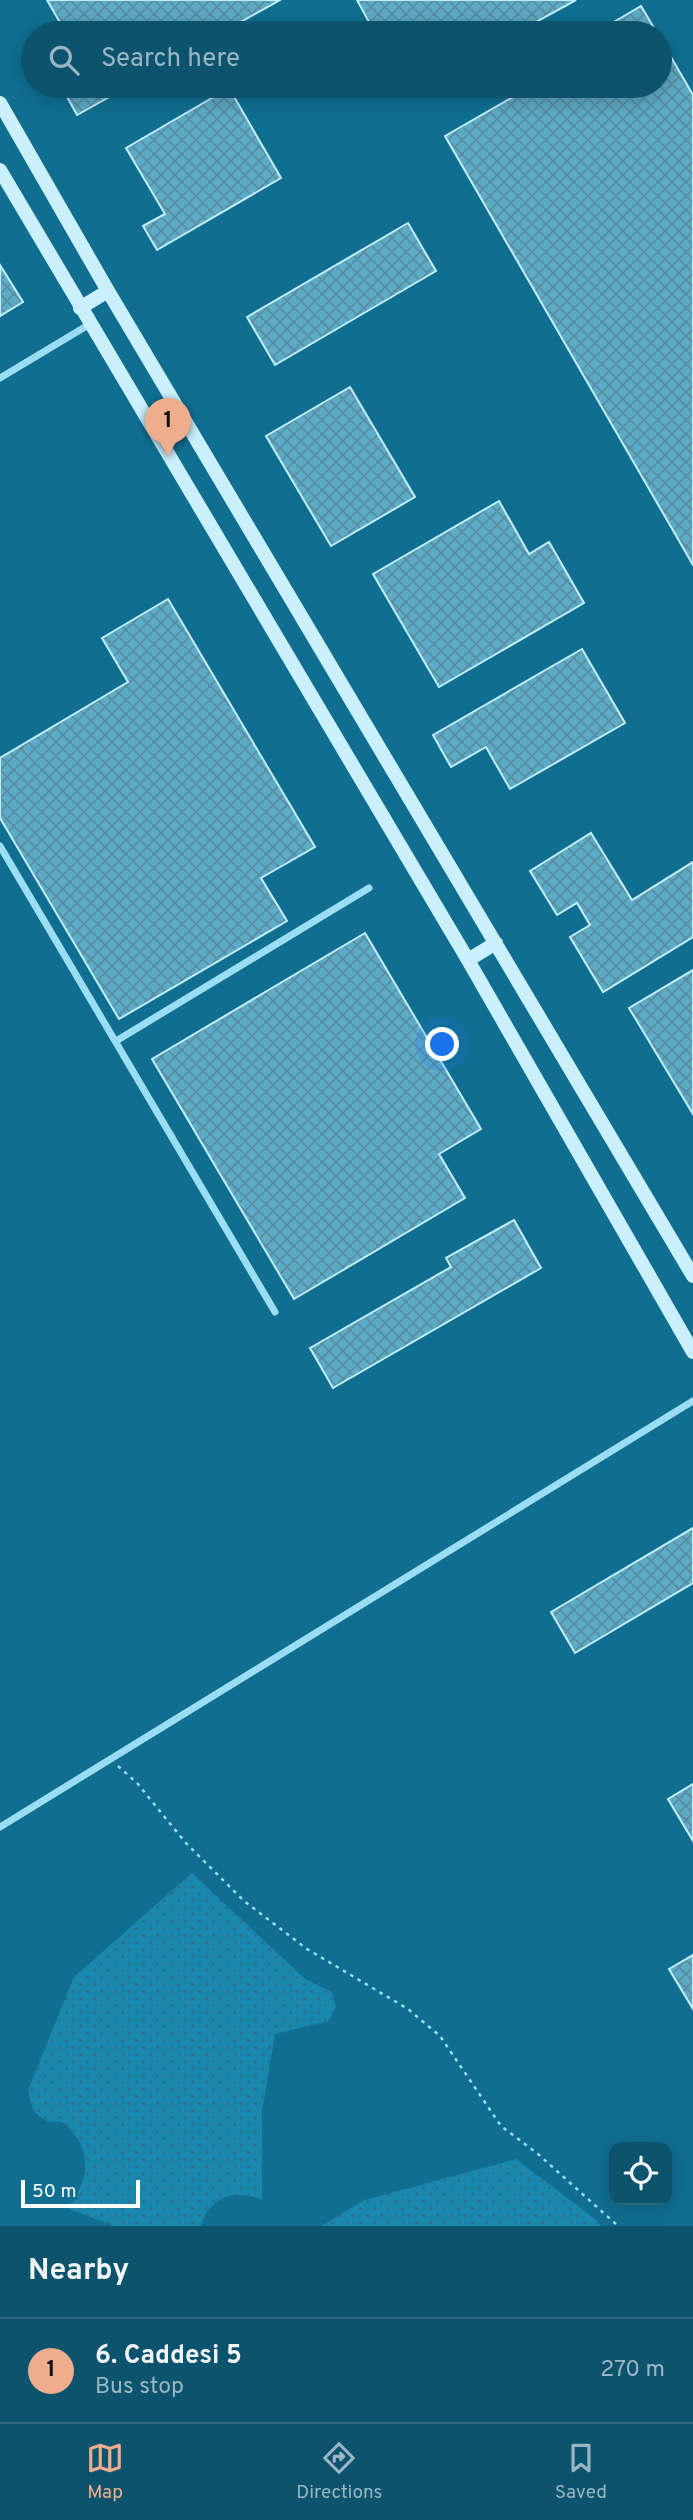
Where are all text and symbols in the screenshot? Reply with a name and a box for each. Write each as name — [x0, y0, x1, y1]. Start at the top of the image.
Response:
search box — [21, 21, 672, 98]
icon: search — [45, 41, 83, 79]
text: Search here — [101, 43, 240, 76]
pin: 1 — [145, 398, 191, 456]
your location — [425, 1027, 459, 1061]
map controls — [609, 2142, 672, 2205]
button: locate — [609, 2142, 672, 2205]
scale bar — [21, 2177, 140, 2209]
text: 50 m — [32, 2180, 77, 2204]
text: Nearby — [28, 2253, 129, 2290]
text: 6. Caddesi 5 — [95, 2340, 242, 2373]
text: 1 — [46, 2356, 56, 2385]
text: 270 m — [600, 2356, 665, 2385]
text: Bus stop — [95, 2373, 184, 2402]
tab: Map — [86, 2439, 124, 2505]
tab: Directions — [296, 2439, 383, 2505]
tab: Saved — [555, 2439, 607, 2505]

